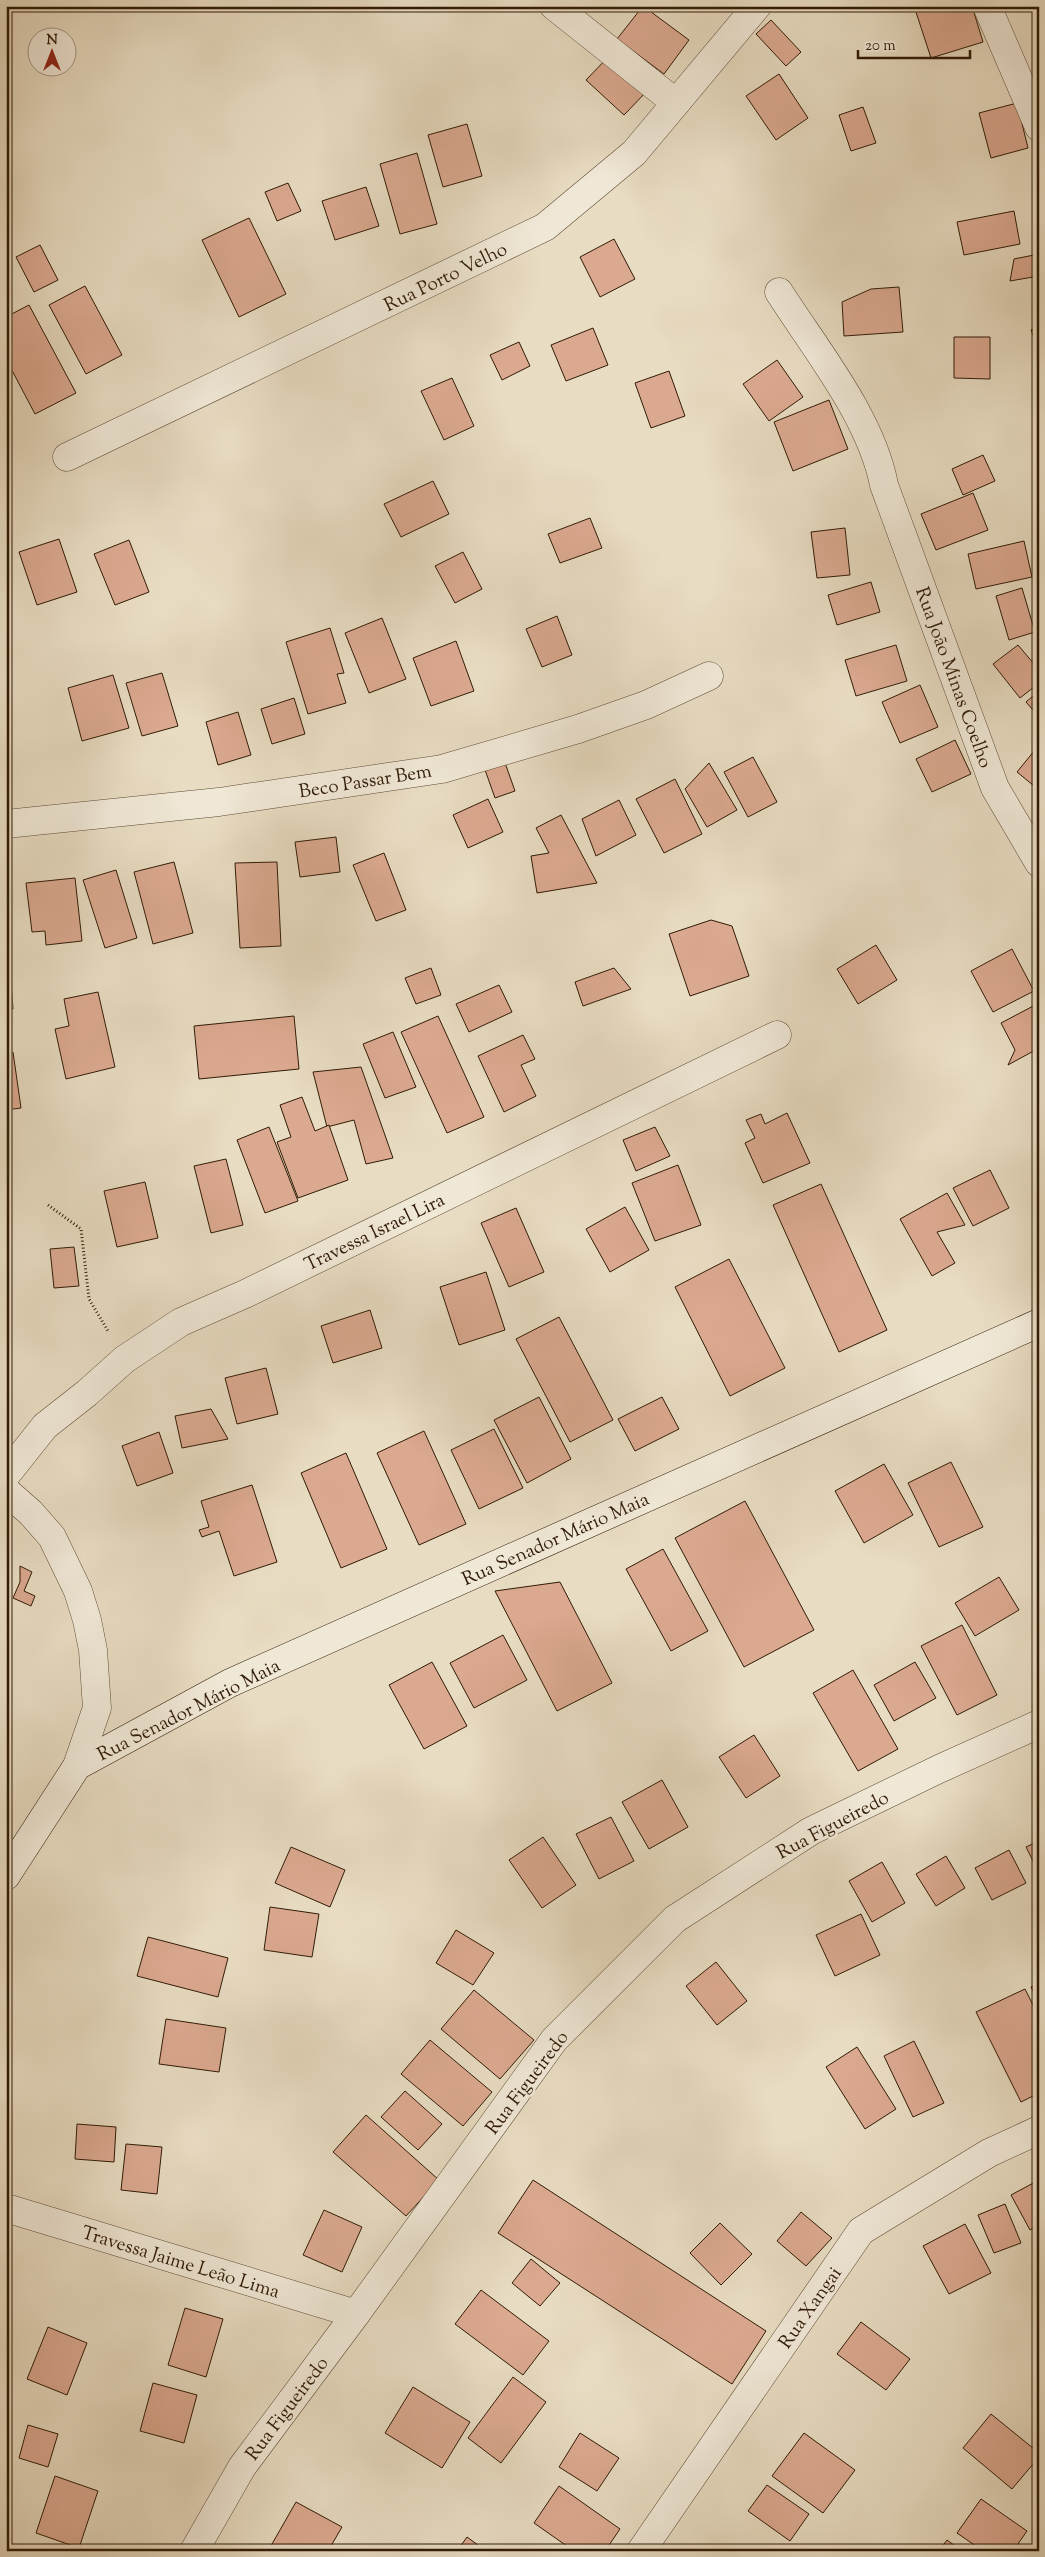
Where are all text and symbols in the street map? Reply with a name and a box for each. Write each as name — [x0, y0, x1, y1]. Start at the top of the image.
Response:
north arrow — [28, 28, 78, 78]
scale bar — [858, 28, 970, 60]
text: N — [46, 31, 58, 51]
text: 20 m — [865, 36, 896, 57]
street label: Rua Porto Velho — [380, 237, 512, 320]
street label: Rua João Minas Coelho — [907, 584, 998, 772]
street label: Beco Passar Bem — [297, 759, 434, 806]
street label: Travessa Israel Lira — [300, 1187, 450, 1279]
street label: Rua Senador Mário Maia — [458, 1487, 654, 1594]
street label: Rua Senador Mário Maia — [93, 1653, 285, 1769]
street label: Rua Figueiredo — [772, 1785, 894, 1867]
street label: Rua Figueiredo — [480, 2026, 576, 2141]
street label: Travessa Jaime Leão Lima — [78, 2220, 283, 2306]
street label: Rua Xangai — [773, 2262, 849, 2355]
street label: Rua Figueiredo — [240, 2352, 336, 2467]

